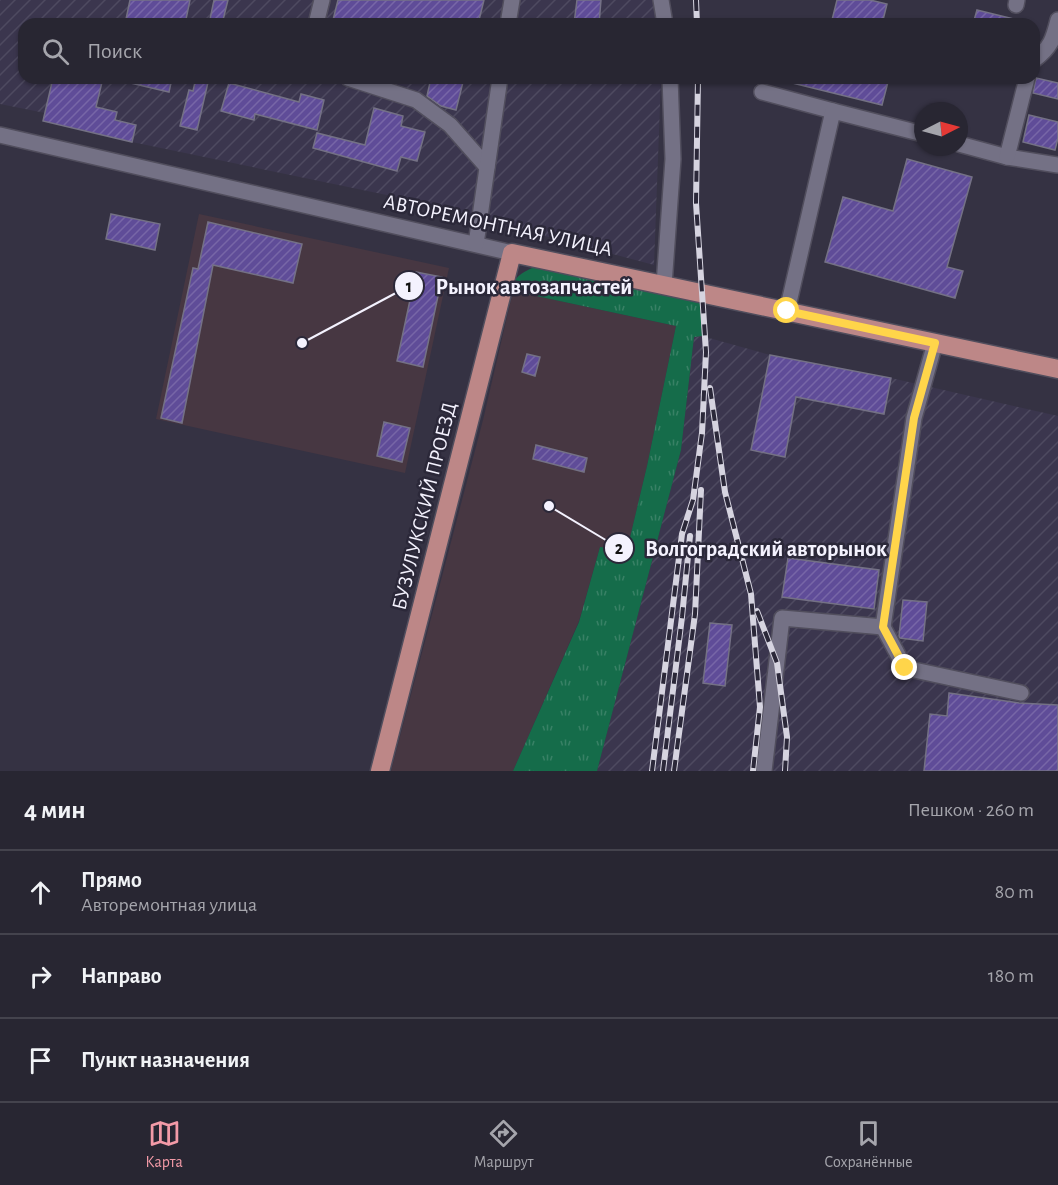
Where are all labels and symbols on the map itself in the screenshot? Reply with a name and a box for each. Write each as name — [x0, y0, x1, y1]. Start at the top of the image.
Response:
north arrow — [914, 102, 968, 156]
street label: АВТОРЕМОНТНАЯ УЛИЦА — [382, 191, 614, 260]
callout: Рынок автозапчастей — [394, 266, 645, 306]
text: Рынок автозапчастей — [436, 276, 632, 298]
text: 1 — [406, 278, 412, 296]
route start — [773, 297, 799, 323]
street label: БУЗУЛУКСКИЙ ПРОЕЗД — [387, 400, 461, 612]
callout: Волгоградский авторынок — [604, 528, 899, 568]
text: Волгоградский авторынок — [645, 538, 887, 560]
text: 2 — [615, 540, 624, 558]
route end — [891, 654, 917, 680]

